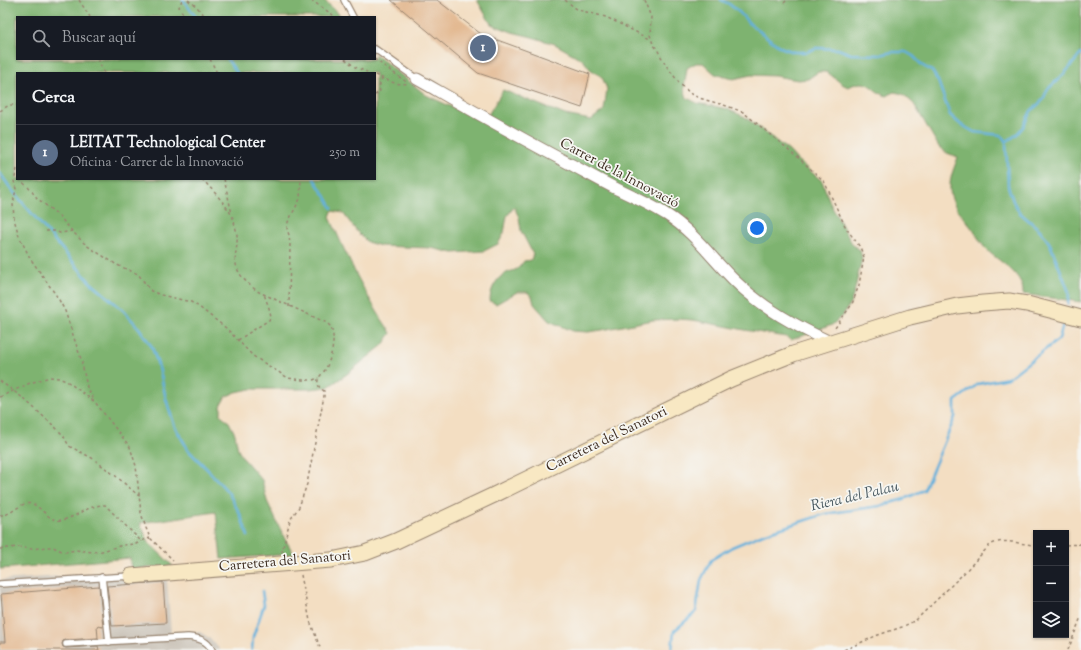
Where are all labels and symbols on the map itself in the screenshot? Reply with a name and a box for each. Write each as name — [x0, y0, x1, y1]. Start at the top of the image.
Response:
pin: 1 — [470, 33, 496, 63]
street label: Carrer de la Innovació — [556, 134, 683, 214]
your location — [747, 218, 767, 238]
street label: Carretera del Sanatori — [543, 402, 671, 478]
water label: Riera del Palau — [809, 477, 901, 517]
street label: Carretera del Sanatori — [218, 546, 352, 578]

